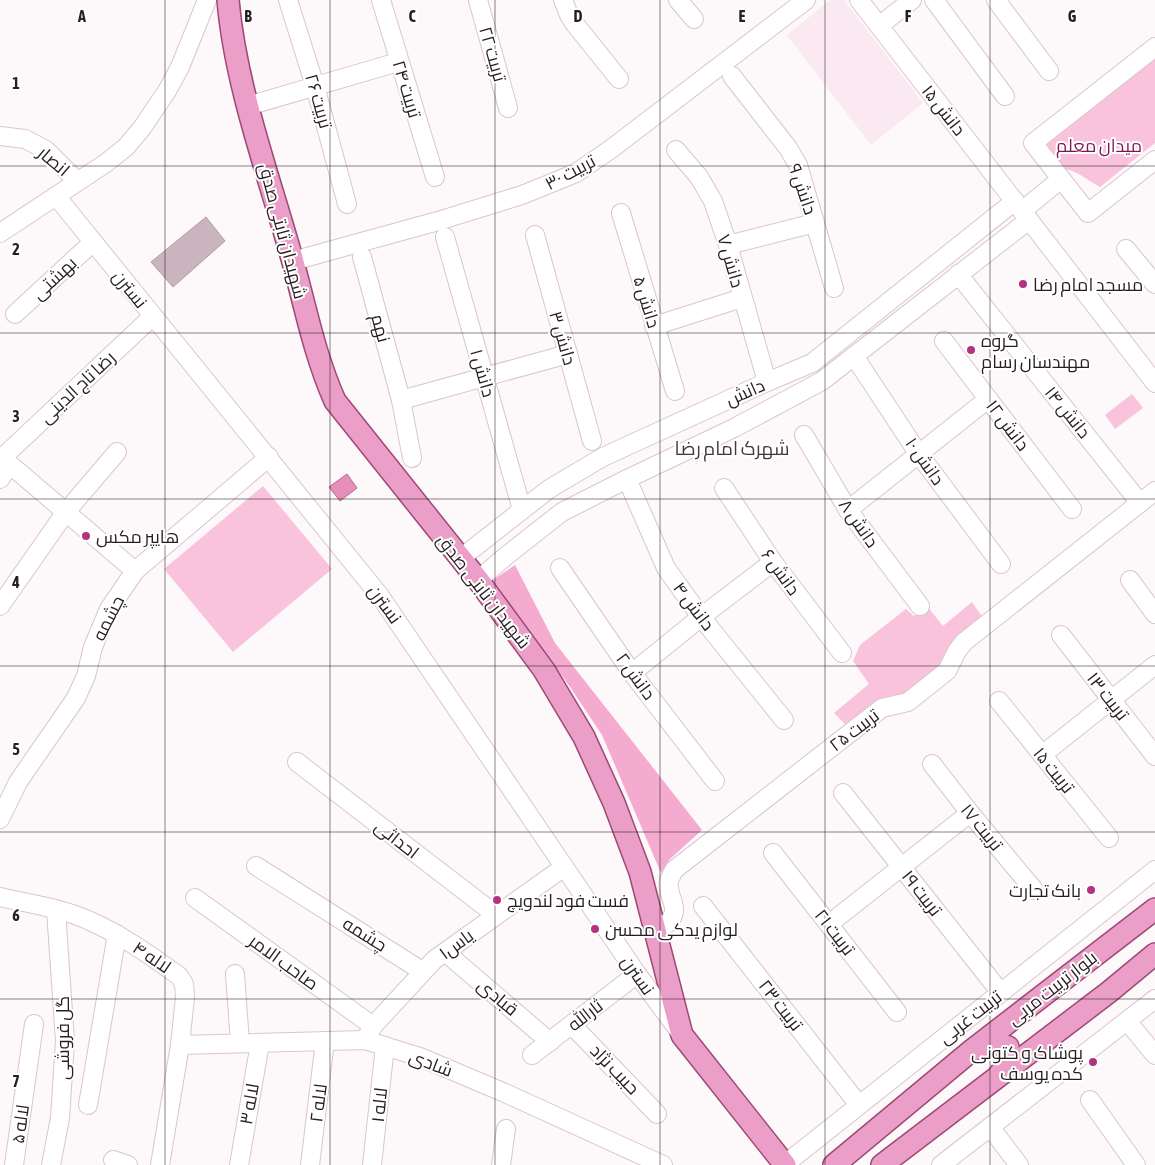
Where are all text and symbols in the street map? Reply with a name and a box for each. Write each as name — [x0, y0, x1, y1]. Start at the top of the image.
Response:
text: A — [77, 7, 86, 25]
text: B — [244, 7, 252, 25]
text: C — [408, 7, 416, 25]
text: D — [574, 7, 583, 25]
text: E — [739, 7, 746, 25]
text: F — [905, 7, 912, 25]
text: G — [1068, 7, 1077, 25]
street label: تربیت ۲۲ — [474, 24, 511, 84]
street label: تربیت ۲۴ — [387, 58, 426, 121]
street label: تربیت ۲۶ — [300, 71, 337, 131]
text: 1 — [12, 74, 20, 92]
street label: دانش ۱۵ — [917, 80, 970, 140]
park label: میدان معلم — [1056, 135, 1142, 158]
street label: انصار — [32, 141, 74, 181]
street label: تربیت ۳۰ — [541, 150, 599, 195]
street label: شهیدان ثابتی صدق — [253, 161, 311, 302]
street label: دانش ۹ — [784, 161, 821, 218]
street label: دانش ۷ — [712, 232, 749, 290]
text: 2 — [12, 240, 20, 258]
street label: بهشتی — [27, 252, 81, 305]
street label: نسترن — [108, 266, 152, 313]
street label: دانش ۵ — [628, 274, 665, 331]
place label: مسجد امام رضا — [1033, 274, 1143, 297]
marker: مسجد امام رضا — [1017, 278, 1029, 290]
street label: دانش ۳ — [544, 308, 581, 368]
street label: نهم — [365, 311, 395, 345]
place label: گروه مهندسان رسام — [981, 330, 1090, 374]
marker: گروه مهندسان رسام — [965, 344, 977, 356]
street label: رضا تاج الدینی — [35, 347, 121, 429]
street label: دانش ۱ — [465, 347, 500, 400]
street label: دانش — [722, 374, 768, 411]
street label: دانش ۱۴ — [1040, 382, 1095, 443]
street label: دانش ۱۲ — [981, 395, 1034, 455]
text: 3 — [12, 407, 20, 425]
street label: دانش ۱۰ — [900, 433, 949, 489]
district label: شهرک امام رضا — [674, 437, 790, 462]
street label: دانش ۸ — [834, 495, 883, 552]
place label: هایپر مکس — [96, 526, 179, 549]
marker: هایپر مکس — [80, 530, 92, 542]
street label: شهیدان ثابتی صدق — [431, 530, 535, 654]
street label: دانش ۶ — [756, 545, 805, 600]
text: 4 — [11, 573, 20, 591]
street label: دانش ۴ — [668, 578, 719, 635]
street label: نسترن — [363, 580, 406, 628]
street label: چشمه — [88, 592, 130, 645]
street label: دانش ۲ — [611, 648, 660, 704]
street label: تربیت ۱۳ — [1082, 668, 1133, 725]
street label: تربیت ۲۵ — [825, 704, 884, 756]
text: 5 — [12, 740, 20, 758]
street label: تربیت ۱۵ — [1028, 743, 1079, 798]
street label: تربیت ۱۷ — [956, 799, 1007, 855]
street label: احداثی — [370, 815, 423, 863]
street label: تربیت ۱۹ — [897, 866, 947, 921]
place label: بانک تجارت — [1009, 880, 1081, 902]
marker: بانک تجارت — [1085, 884, 1097, 896]
place label: فست فود لندویچ — [507, 890, 629, 913]
marker: فست فود لندویچ — [491, 894, 503, 906]
street label: تربیت ۲۱ — [810, 905, 860, 960]
text: 6 — [12, 906, 20, 924]
street label: چشمه — [338, 912, 391, 957]
place label: لوازم یدکی محسن — [605, 919, 738, 942]
marker: لوازم یدکی محسن — [589, 923, 601, 935]
street label: یاس۱ — [435, 924, 478, 964]
street label: صاحب الامر — [244, 929, 323, 995]
street label: لاله ۴ — [129, 937, 175, 977]
street label: بلوار تربیت مربی — [1003, 946, 1102, 1030]
street label: نسترن — [616, 951, 659, 999]
street label: قبادی — [473, 974, 523, 1021]
street label: تربیت ۲۳ — [754, 975, 808, 1036]
street label: تربیت غربی — [934, 986, 1006, 1049]
street label: ثارالله — [563, 994, 607, 1036]
street label: گل فروشی — [52, 996, 74, 1080]
street label: حبیب نژاد — [585, 1040, 644, 1099]
place label: پوشاک و کتونی کده یوسف — [971, 1042, 1083, 1085]
street label: شادی — [406, 1045, 456, 1082]
marker: پوشاک و کتونی کده یوسف — [1087, 1056, 1099, 1068]
text: 7 — [12, 1072, 20, 1090]
street label: لاله ۳ — [235, 1082, 263, 1126]
street label: لاله ۲ — [305, 1082, 331, 1124]
street label: لاله ۱ — [367, 1087, 391, 1123]
street label: لاله ۵ — [7, 1103, 33, 1145]

